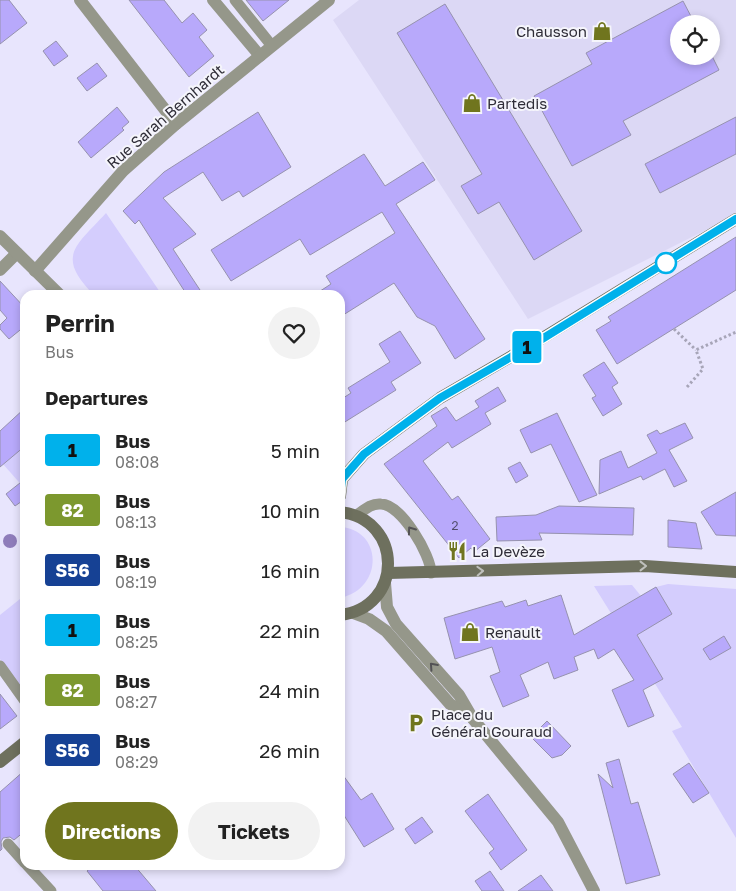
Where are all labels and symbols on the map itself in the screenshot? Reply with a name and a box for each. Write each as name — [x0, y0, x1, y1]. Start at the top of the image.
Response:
shop icon: Chausson — [591, 20, 613, 42]
place label: Chausson — [516, 22, 587, 40]
street label: Rue Sarah Bernhardt — [103, 60, 227, 172]
shop icon: Partedis — [461, 92, 483, 114]
place label: Partedis — [487, 94, 547, 112]
unlabelled marker — [655, 252, 677, 274]
line badge: 1 — [511, 331, 543, 363]
house number: 2 — [452, 518, 459, 533]
one-way arrow — [408, 527, 416, 536]
restaurant icon: La Devèze — [446, 540, 468, 562]
place label: La Devèze — [472, 542, 545, 560]
one-way arrow — [639, 561, 647, 571]
one-way arrow — [476, 566, 484, 576]
shop icon: Renault — [459, 621, 481, 643]
place label: Renault — [485, 623, 541, 641]
one-way arrow — [430, 663, 439, 672]
place label: Place du Général Gouraud — [431, 705, 552, 740]
parking icon: Place du Général Gouraud — [405, 712, 427, 734]

